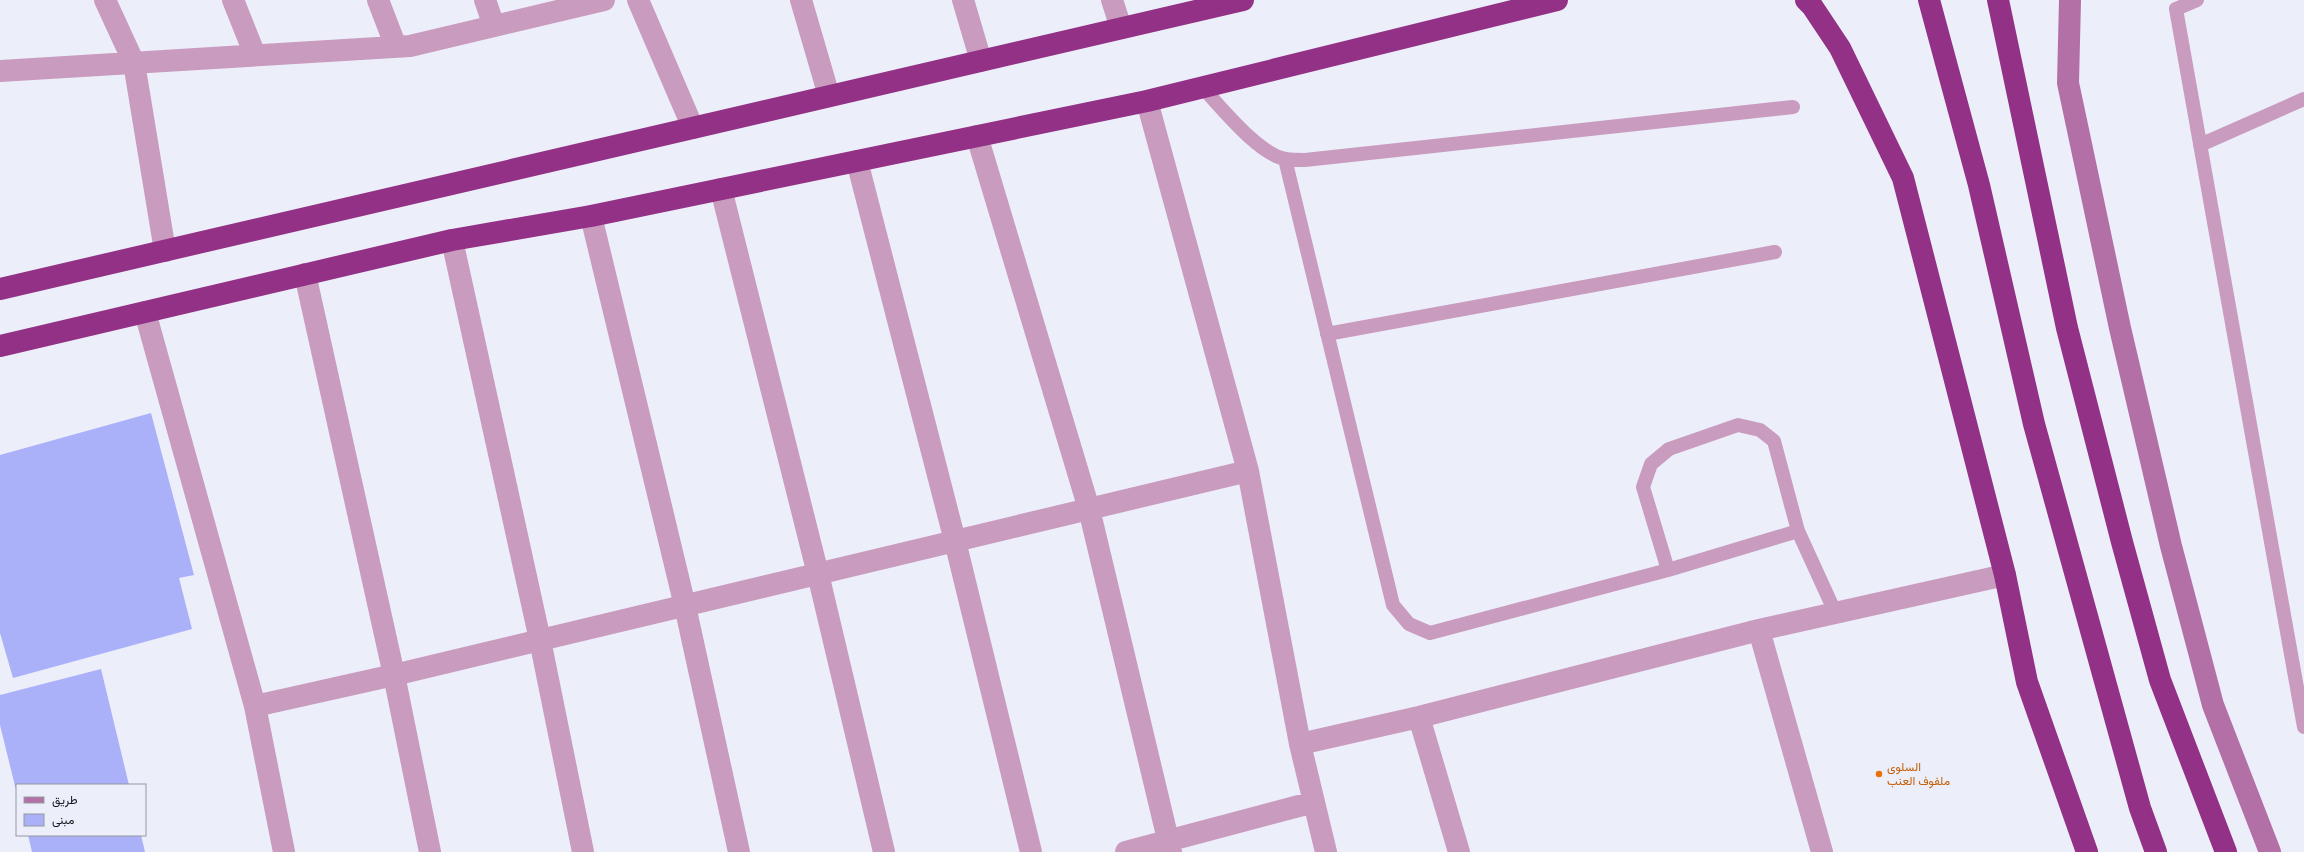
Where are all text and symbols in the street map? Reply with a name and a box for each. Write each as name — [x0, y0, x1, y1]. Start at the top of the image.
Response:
place label: السلوى ملفوف العنب — [1887, 759, 1950, 789]
marker: السلوى ملفوف العنب — [1874, 769, 1884, 779]
legend — [16, 784, 146, 836]
text: طريق — [52, 792, 78, 808]
text: مبنى — [52, 812, 74, 828]

